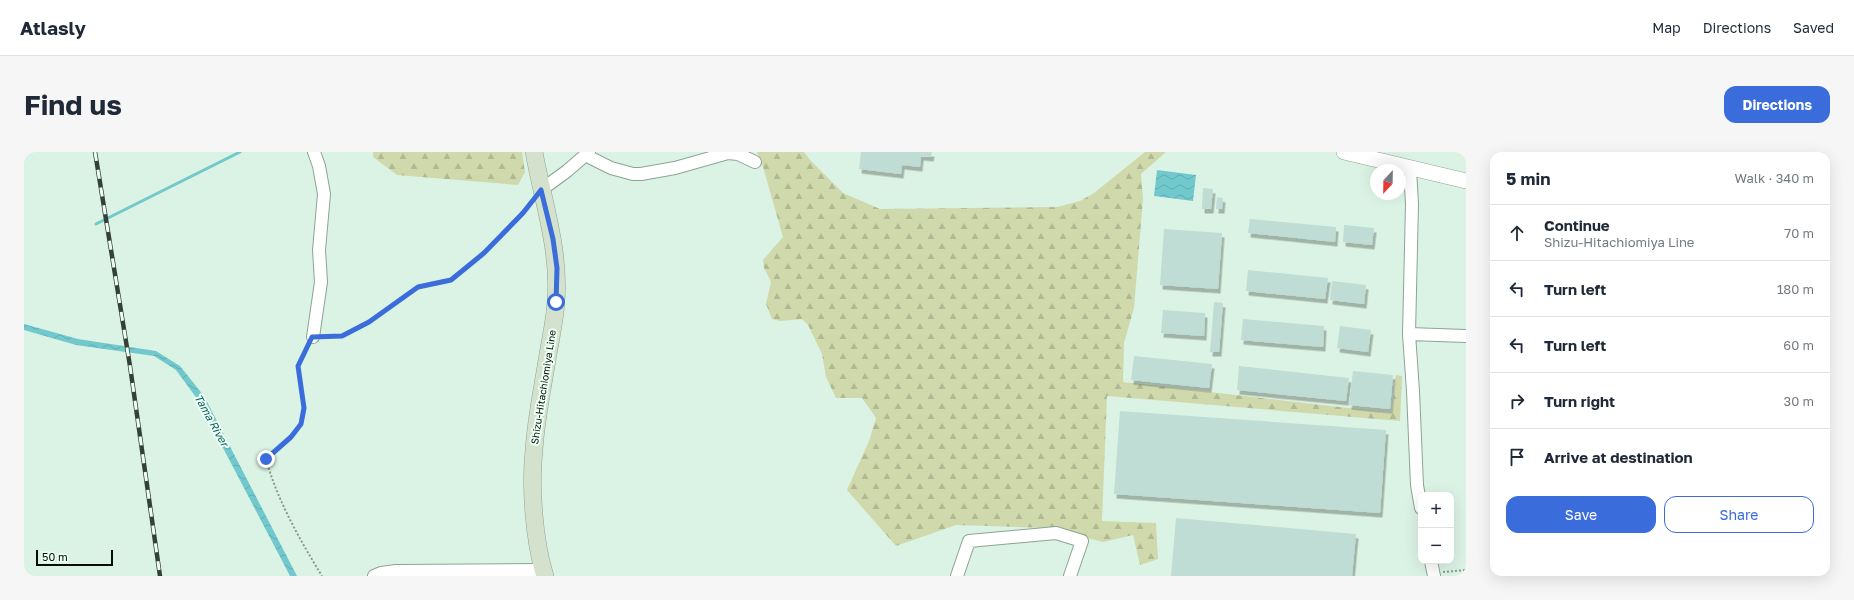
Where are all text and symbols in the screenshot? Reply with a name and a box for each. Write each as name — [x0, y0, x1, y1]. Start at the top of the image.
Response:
text: Atlasly — [20, 16, 86, 39]
text: Map — [1652, 19, 1681, 36]
text: Directions — [1703, 19, 1771, 36]
text: Saved — [1793, 19, 1834, 36]
button: Directions — [1724, 86, 1830, 123]
text: Find us — [24, 88, 122, 121]
north arrow — [1370, 164, 1406, 200]
text: 5 min — [1506, 168, 1550, 189]
text: Walk · 340 m — [1734, 170, 1814, 186]
text: Continue — [1544, 216, 1610, 234]
icon: ahead — [1506, 222, 1528, 244]
text: 70 m — [1784, 225, 1814, 241]
text: Shizu-Hitachiomiya Line — [1544, 234, 1694, 250]
icon: left — [1506, 278, 1528, 300]
text: Turn left — [1544, 280, 1606, 298]
text: 180 m — [1777, 281, 1814, 297]
route start — [547, 293, 565, 311]
street label: Shizu-Hitachiomiya Line — [528, 329, 558, 445]
icon: left — [1506, 334, 1528, 356]
text: Turn left — [1544, 336, 1606, 354]
text: 60 m — [1783, 337, 1814, 353]
icon: right — [1506, 390, 1528, 412]
water label: Tama River — [192, 392, 233, 450]
text: Turn right — [1544, 392, 1615, 410]
text: 30 m — [1784, 393, 1814, 409]
icon: arrive — [1506, 446, 1528, 468]
text: Arrive at destination — [1544, 448, 1693, 466]
route end — [257, 450, 275, 468]
map controls — [1418, 492, 1454, 564]
button: + — [1418, 492, 1454, 528]
button: Save — [1506, 496, 1656, 533]
button: Share — [1664, 496, 1814, 533]
button: − — [1418, 528, 1454, 564]
scale bar — [36, 548, 113, 567]
text: 50 m — [42, 550, 68, 563]

